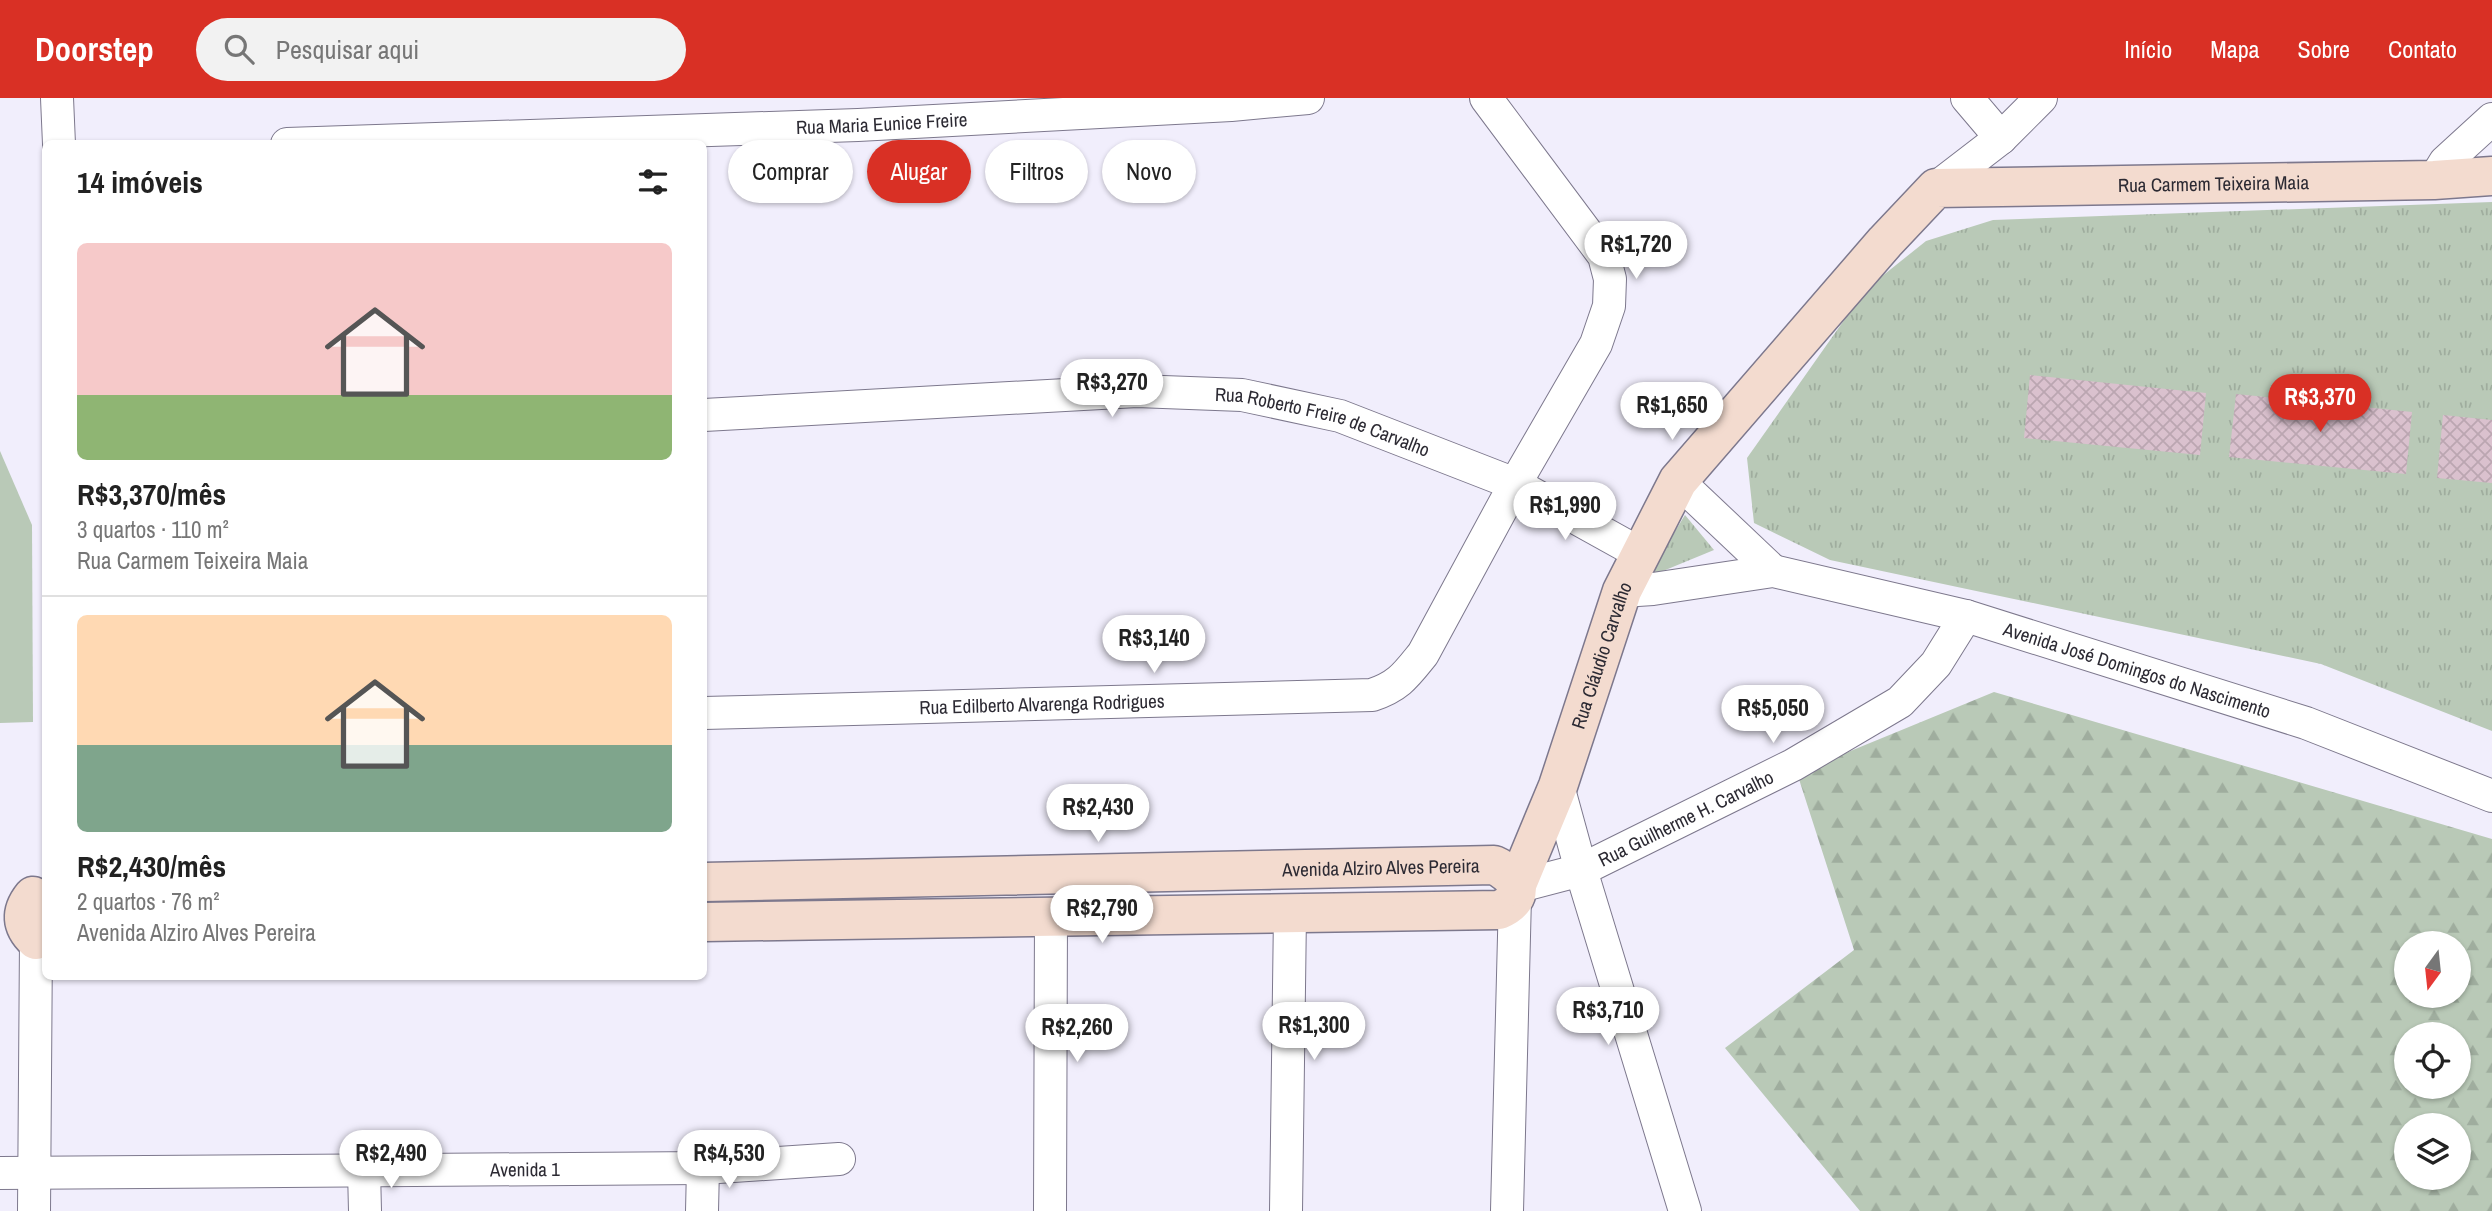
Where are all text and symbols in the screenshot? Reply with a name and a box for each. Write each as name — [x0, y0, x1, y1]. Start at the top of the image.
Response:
search box — [196, 18, 686, 81]
text: Doorstep — [35, 27, 154, 71]
icon: search — [220, 30, 258, 68]
text: Pesquisar aqui — [276, 32, 419, 67]
text: Início — [2124, 33, 2172, 65]
text: Mapa — [2210, 33, 2260, 65]
text: Sobre — [2298, 33, 2350, 65]
text: Contato — [2388, 33, 2457, 65]
street label: Rua Maria Eunice Freire — [795, 106, 968, 140]
chip: Comprar — [728, 140, 853, 203]
chip: Alugar — [867, 140, 971, 203]
chip: Filtros — [985, 140, 1088, 203]
chip: Novo — [1102, 140, 1196, 203]
text: 14 imóveis — [77, 162, 203, 202]
icon: filters — [634, 163, 672, 201]
street label: Rua Carmem Teixeira Maia — [2118, 169, 2310, 198]
pin: R$1,720 — [1571, 222, 1701, 281]
text: R$1,720 — [1600, 228, 1672, 259]
icon: home — [312, 289, 438, 415]
pin: R$3,270 — [1047, 360, 1177, 419]
text: R$3,270 — [1076, 366, 1148, 397]
pin: R$3,370 — [2255, 374, 2385, 434]
street label: Rua Roberto Freire de Carvalho — [1214, 381, 1434, 463]
text: R$3,370 — [2284, 381, 2356, 412]
pin: R$1,650 — [1607, 382, 1737, 442]
text: R$1,650 — [1636, 389, 1708, 420]
text: R$3,370/mês — [77, 474, 226, 514]
pin: R$1,990 — [1500, 482, 1630, 542]
text: R$1,990 — [1529, 489, 1601, 520]
text: 3 quartos · 110 m² — [77, 514, 229, 545]
text: Rua Carmem Teixeira Maia — [77, 545, 308, 576]
street label: Rua Cláudio Carvalho — [1565, 577, 1638, 732]
street label: Avenida José Domingos do Nascimento — [1999, 615, 2274, 724]
pin: R$3,140 — [1089, 616, 1219, 675]
text: R$3,140 — [1118, 622, 1190, 653]
icon: home — [312, 661, 438, 787]
pin: R$5,050 — [1708, 686, 1838, 745]
street label: Rua Edilberto Alvarenga Rodrigues — [919, 688, 1165, 720]
text: R$5,050 — [1737, 692, 1809, 723]
street label: Rua Guilherme H. Carvalho — [1594, 764, 1778, 873]
pin: R$2,430 — [1033, 784, 1163, 844]
text: R$2,430 — [1062, 791, 1134, 822]
text: R$2,430/mês — [77, 846, 226, 886]
street label: Avenida Alziro Alves Pereira — [1281, 852, 1480, 883]
text: 2 quartos · 76 m² — [77, 886, 220, 917]
pin: R$2,790 — [1037, 886, 1167, 945]
text: R$2,790 — [1066, 892, 1138, 923]
text: Avenida Alziro Alves Pereira — [77, 917, 316, 948]
north arrow — [2394, 931, 2471, 1008]
map controls — [2394, 931, 2471, 1190]
pin: R$3,710 — [1543, 988, 1673, 1047]
text: R$3,710 — [1572, 994, 1644, 1025]
pin: R$1,300 — [1249, 1002, 1379, 1062]
pin: R$2,260 — [1012, 1004, 1142, 1064]
text: R$1,300 — [1278, 1009, 1350, 1040]
text: R$2,260 — [1041, 1011, 1113, 1042]
button: locate — [2394, 1022, 2471, 1099]
button: layers — [2394, 1113, 2471, 1190]
pin: R$2,490 — [326, 1130, 456, 1190]
pin: R$4,530 — [664, 1130, 794, 1190]
text: R$2,490 — [355, 1137, 427, 1168]
text: R$4,530 — [693, 1137, 765, 1168]
street label: Avenida 1 — [489, 1156, 560, 1183]

